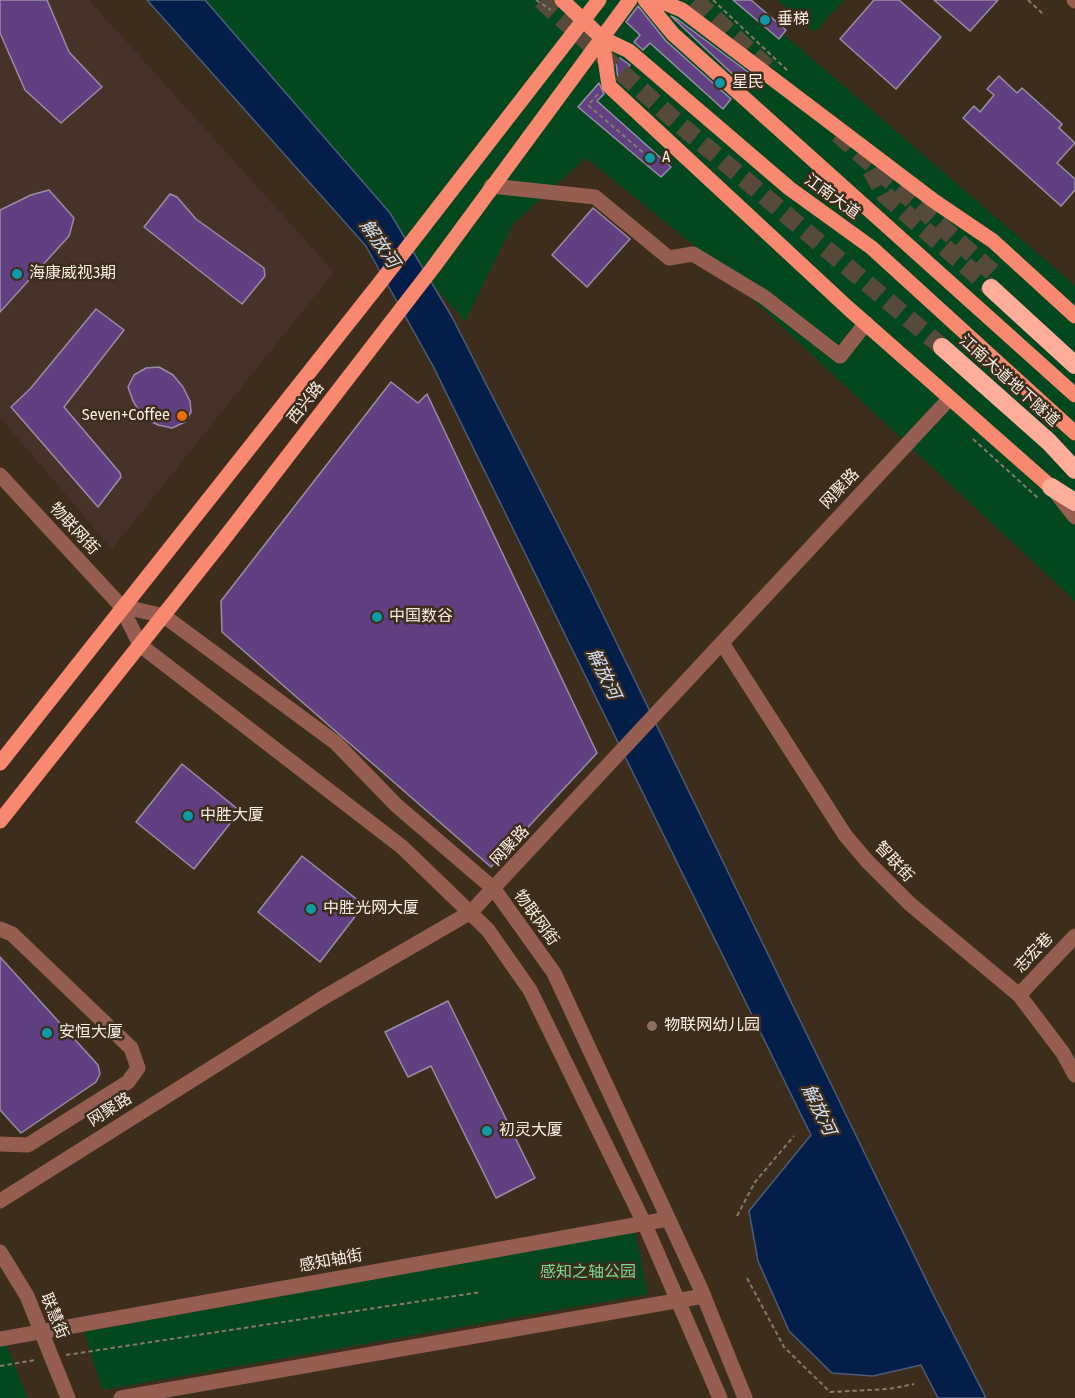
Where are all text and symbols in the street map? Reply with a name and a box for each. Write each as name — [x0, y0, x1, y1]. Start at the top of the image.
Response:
place label: 垂梯 — [777, 10, 809, 30]
marker: 垂梯 — [758, 13, 772, 27]
place label: 星民 — [732, 73, 764, 93]
marker: 星民 — [713, 76, 727, 90]
place label: A — [662, 148, 670, 168]
marker: A — [643, 151, 657, 165]
street label: 江南大道 — [800, 170, 864, 224]
water label: 解放河 — [355, 216, 403, 272]
place label: 海康威视3期 — [29, 264, 116, 284]
marker: 海康威视3期 — [10, 267, 24, 281]
street label: 江南大道地下隧道 — [955, 331, 1063, 431]
street label: 西兴路 — [284, 378, 328, 428]
place label: Seven+Coffee — [82, 406, 170, 426]
marker: Seven+Coffee — [175, 409, 189, 423]
street label: 网聚路 — [817, 465, 863, 513]
street label: 物联网街 — [45, 499, 103, 559]
place label: 中国数谷 — [389, 607, 453, 627]
marker: 中国数谷 — [370, 610, 384, 624]
water label: 解放河 — [581, 645, 625, 703]
place label: 中胜大厦 — [200, 806, 264, 826]
marker: 中胜大厦 — [181, 809, 195, 823]
street label: 网聚路 — [487, 822, 533, 870]
street label: 智联街 — [871, 838, 917, 886]
street label: 物联网街 — [509, 886, 563, 950]
place label: 中胜光网大厦 — [323, 899, 419, 919]
marker: 中胜光网大厦 — [304, 902, 318, 916]
street label: 志宏巷 — [1011, 929, 1057, 977]
place label: 物联网幼儿园 — [664, 1016, 760, 1036]
marker: 物联网幼儿园 — [645, 1019, 659, 1033]
place label: 安恒大厦 — [59, 1023, 123, 1043]
marker: 安恒大厦 — [40, 1026, 54, 1040]
water label: 解放河 — [796, 1081, 840, 1139]
street label: 网聚路 — [85, 1089, 135, 1131]
place label: 初灵大厦 — [499, 1121, 563, 1141]
marker: 初灵大厦 — [480, 1124, 494, 1138]
street label: 感知轴街 — [298, 1246, 364, 1276]
park label: 感知之轴公园 — [540, 1263, 636, 1283]
street label: 联慧街 — [36, 1290, 72, 1342]

